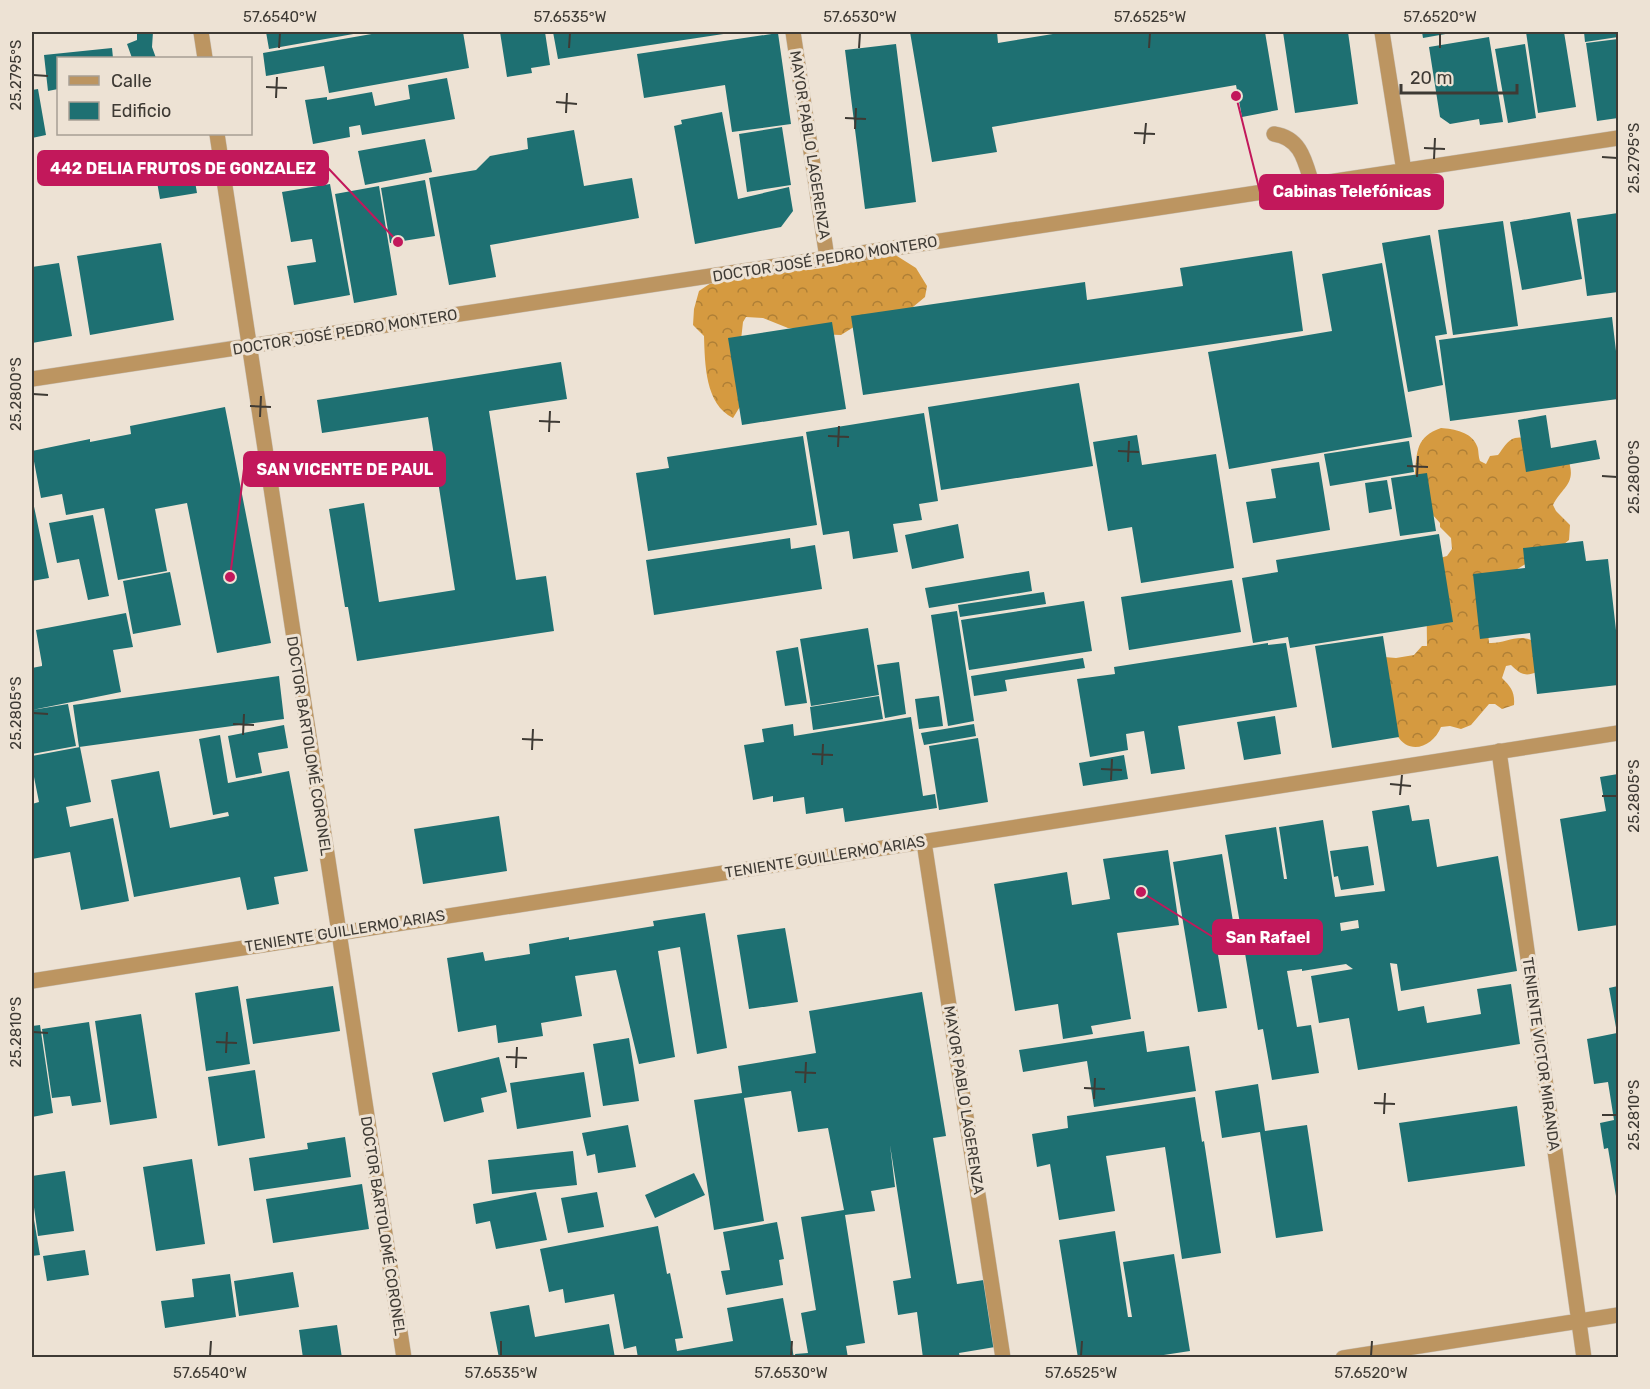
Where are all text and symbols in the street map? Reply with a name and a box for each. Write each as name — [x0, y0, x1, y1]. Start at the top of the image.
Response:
text: 57.6540°W — [243, 8, 317, 26]
text: 57.6535°W — [534, 8, 606, 26]
text: 57.6530°W — [823, 8, 897, 26]
text: 57.6525°W — [1114, 8, 1186, 26]
text: 57.6520°W — [1403, 8, 1477, 26]
text: 25.2795°S — [7, 40, 25, 110]
street label: MAYOR PABLO LAGERENZA — [786, 49, 834, 241]
legend — [57, 57, 252, 135]
scale bar — [1401, 57, 1516, 95]
text: 20 m — [1410, 67, 1452, 89]
text: Calle — [111, 70, 152, 92]
text: Edificio — [111, 100, 171, 122]
text: 25.2795°S — [1625, 123, 1643, 193]
callout: 442 DELIA FRUTOS DE GONZALEZ — [38, 151, 328, 185]
text: 442 DELIA FRUTOS DE GONZALEZ — [50, 159, 316, 178]
callout: Cabinas Telefónicas — [1260, 175, 1443, 209]
text: Cabinas Telefónicas — [1273, 182, 1431, 201]
street label: DOCTOR JOSÉ PEDRO MONTERO — [711, 232, 939, 286]
street label: DOCTOR JOSÉ PEDRO MONTERO — [231, 305, 459, 359]
text: 25.2800°S — [7, 357, 25, 431]
text: 25.2800°S — [1625, 440, 1643, 514]
callout: SAN VICENTE DE PAUL — [244, 452, 445, 486]
text: SAN VICENTE DE PAUL — [257, 460, 434, 479]
street label: DOCTOR BARTOLOMÉ CORONEL — [283, 635, 335, 858]
text: 25.2805°S — [7, 676, 25, 750]
text: 25.2805°S — [1625, 759, 1643, 833]
street label: TENIENTE GUILLERMO ARIAS — [724, 832, 926, 882]
street label: TENIENTE GUILLERMO ARIAS — [244, 906, 446, 956]
callout: San Rafael — [1213, 920, 1322, 954]
text: San Rafael — [1226, 928, 1310, 947]
street label: TENIENTE VICTOR MIRANDA — [1518, 956, 1564, 1152]
text: 25.2810°S — [7, 997, 25, 1067]
street label: MAYOR PABLO LAGERENZA — [940, 1004, 988, 1196]
text: 25.2810°S — [1625, 1080, 1643, 1150]
street label: DOCTOR BARTOLOMÉ CORONEL — [357, 1115, 409, 1338]
text: 57.6540°W — [173, 1364, 247, 1382]
text: 57.6535°W — [465, 1364, 537, 1382]
text: 57.6530°W — [754, 1364, 828, 1382]
text: 57.6525°W — [1045, 1364, 1117, 1382]
text: 57.6520°W — [1334, 1364, 1408, 1382]

